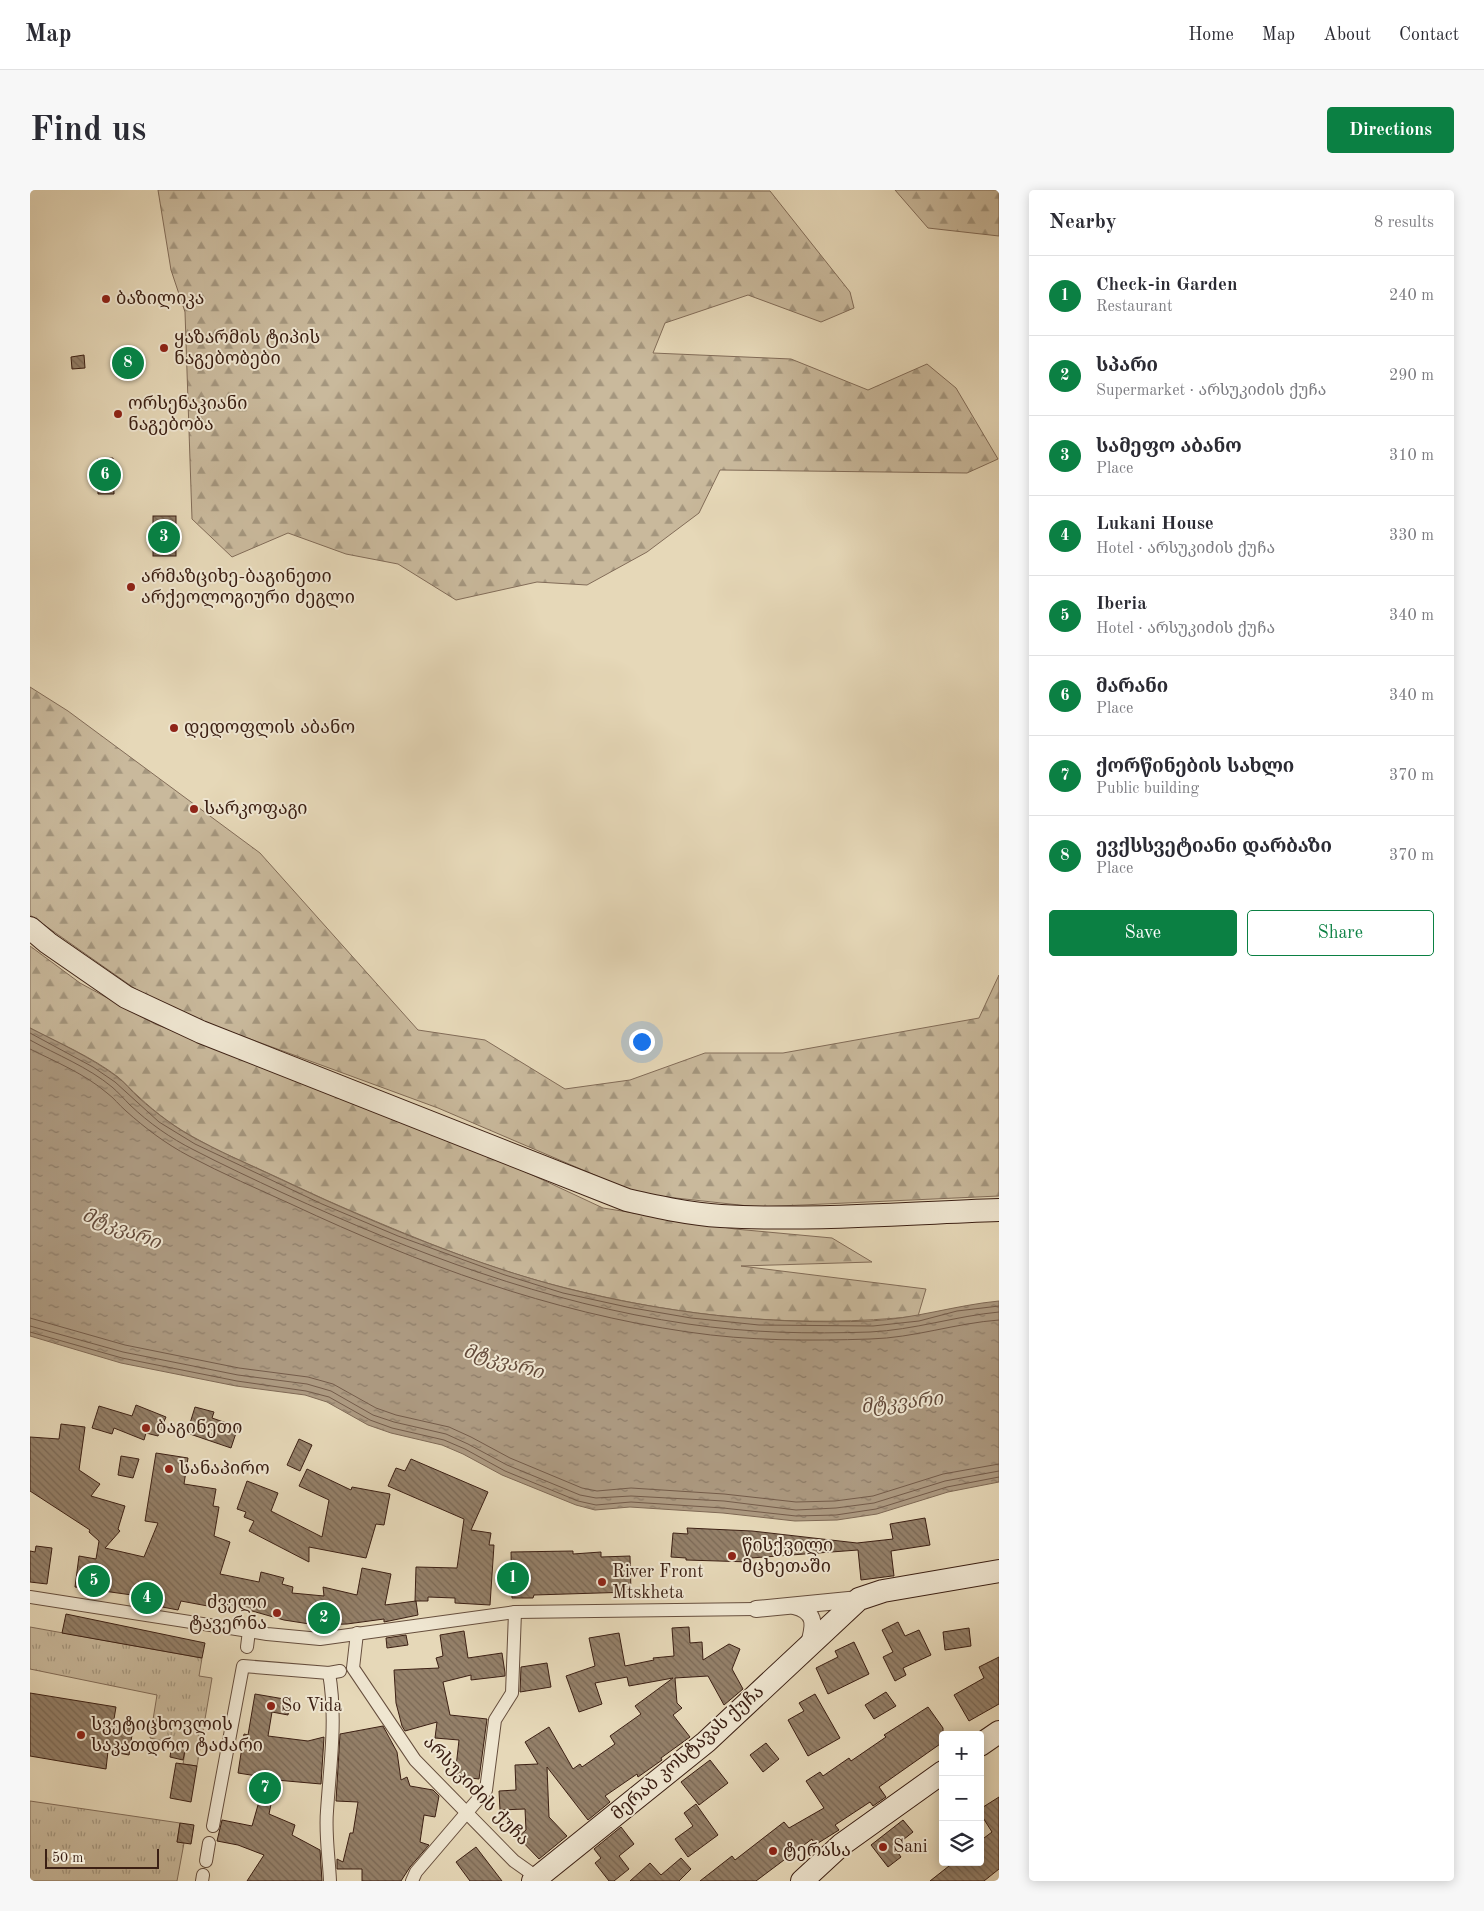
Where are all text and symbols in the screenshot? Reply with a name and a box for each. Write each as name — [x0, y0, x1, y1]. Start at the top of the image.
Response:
text: Map — [25, 23, 72, 47]
text: Home — [1188, 26, 1234, 44]
text: Map — [1262, 26, 1295, 44]
text: About — [1323, 26, 1371, 44]
text: Contact — [1399, 26, 1459, 44]
button: Directions — [1327, 107, 1454, 153]
text: Find us — [30, 113, 146, 148]
text: Nearby — [1049, 212, 1117, 233]
text: 8 results — [1374, 215, 1434, 231]
text: Check-in Garden — [1096, 276, 1238, 295]
text: 1 — [1060, 288, 1070, 304]
text: 240 m — [1389, 288, 1434, 304]
place label: ბაზილიკა — [116, 290, 205, 309]
marker: ბაზილიკა — [100, 293, 112, 305]
text: Restaurant — [1096, 299, 1173, 315]
place label: ყაზარმის ტიპის ნაგებობები — [174, 329, 320, 369]
marker: ყაზარმის ტიპის ნაგებობები — [158, 342, 170, 354]
pin: 8 — [112, 344, 144, 382]
text: სპარი — [1096, 357, 1158, 376]
text: 2 — [1060, 368, 1070, 384]
text: 290 m — [1389, 368, 1434, 384]
text: Supermarket · არსუკიძის ქუჩა — [1096, 383, 1326, 399]
place label: ორსენაკიანი ნაგებობა — [128, 394, 247, 435]
marker: ორსენაკიანი ნაგებობა — [112, 408, 124, 420]
text: სამეფო აბანო — [1096, 438, 1242, 457]
text: 3 — [1060, 448, 1070, 464]
text: 310 m — [1389, 448, 1434, 464]
pin: 6 — [89, 456, 121, 494]
text: Place — [1096, 461, 1133, 477]
text: Lukani House — [1096, 515, 1214, 534]
pin: 3 — [148, 518, 180, 556]
text: 4 — [1060, 528, 1070, 544]
text: 330 m — [1389, 528, 1434, 544]
text: Hotel · არსუკიძის ქუჩა — [1096, 541, 1275, 557]
place label: არმაზციხე-ბაგინეთი არქეოლოგიური ძეგლი — [141, 567, 355, 608]
marker: არმაზციხე-ბაგინეთი არქეოლოგიური ძეგლი — [125, 581, 137, 593]
text: Iberia — [1096, 595, 1147, 614]
text: 5 — [1060, 608, 1070, 624]
text: 340 m — [1389, 608, 1434, 624]
text: Hotel · არსუკიძის ქუჩა — [1096, 621, 1275, 637]
text: მარანი — [1096, 678, 1168, 697]
text: 6 — [1060, 688, 1070, 704]
text: 340 m — [1389, 688, 1434, 704]
text: Place — [1096, 701, 1133, 717]
place label: დედოფლის აბანო — [184, 718, 355, 738]
marker: დედოფლის აბანო — [168, 722, 180, 734]
text: ქორწინების სახლი — [1096, 758, 1294, 777]
text: 7 — [1060, 768, 1070, 784]
text: 370 m — [1389, 768, 1434, 784]
text: Public building — [1096, 781, 1199, 797]
place label: სარკოფაგი — [204, 800, 307, 819]
marker: სარკოფაგი — [188, 803, 200, 815]
text: ევქსსვეტიანი დარბაზი — [1096, 838, 1332, 857]
text: 8 — [1060, 848, 1070, 864]
text: 370 m — [1389, 848, 1434, 864]
text: Place — [1096, 861, 1133, 877]
button: Save — [1049, 910, 1237, 956]
button: Share — [1247, 910, 1434, 956]
your location — [629, 1029, 655, 1055]
water label: მტკვარი — [79, 1205, 164, 1254]
water label: მტკვარი — [461, 1342, 547, 1384]
water label: მტკვარი — [860, 1389, 945, 1418]
place label: ბაგინეთი — [156, 1418, 242, 1438]
marker: ბაგინეთი — [140, 1422, 152, 1434]
place label: სანაპირო — [179, 1459, 270, 1478]
marker: სანაპირო — [163, 1463, 175, 1475]
place label: წისქვილი მცხეთაში — [742, 1537, 833, 1577]
marker: წისქვილი მცხეთაში — [726, 1550, 738, 1562]
pin: 1 — [497, 1559, 529, 1597]
pin: 5 — [78, 1562, 110, 1600]
place label: River Front Mtskheta — [612, 1563, 704, 1602]
marker: River Front Mtskheta — [596, 1576, 608, 1588]
pin: 4 — [131, 1579, 163, 1617]
place label: ძველი ტავერნა — [189, 1594, 267, 1634]
pin: 2 — [308, 1599, 340, 1637]
marker: ძველი ტავერნა — [271, 1607, 283, 1619]
street label: მერაბ კოსტავას ქუჩა — [609, 1682, 768, 1824]
place label: So Vida — [281, 1697, 342, 1715]
marker: So Vida — [265, 1700, 277, 1712]
place label: სვეტიცხოვლის საკათდრო ტაძარი — [91, 1716, 263, 1756]
marker: სვეტიცხოვლის საკათდრო ტაძარი — [75, 1729, 87, 1741]
map controls — [939, 1731, 984, 1866]
button: + — [939, 1731, 984, 1776]
street label: არსუკიძის ქუჩა — [419, 1733, 532, 1850]
pin: 7 — [249, 1769, 281, 1807]
button: − — [939, 1776, 984, 1821]
button: layers — [939, 1821, 984, 1866]
place label: Sani — [893, 1838, 928, 1856]
marker: Sani — [877, 1841, 889, 1853]
place label: ტერასა — [783, 1842, 851, 1861]
marker: ტერასა — [767, 1845, 779, 1857]
scale bar — [45, 1846, 159, 1869]
text: 50 m — [52, 1851, 83, 1865]

